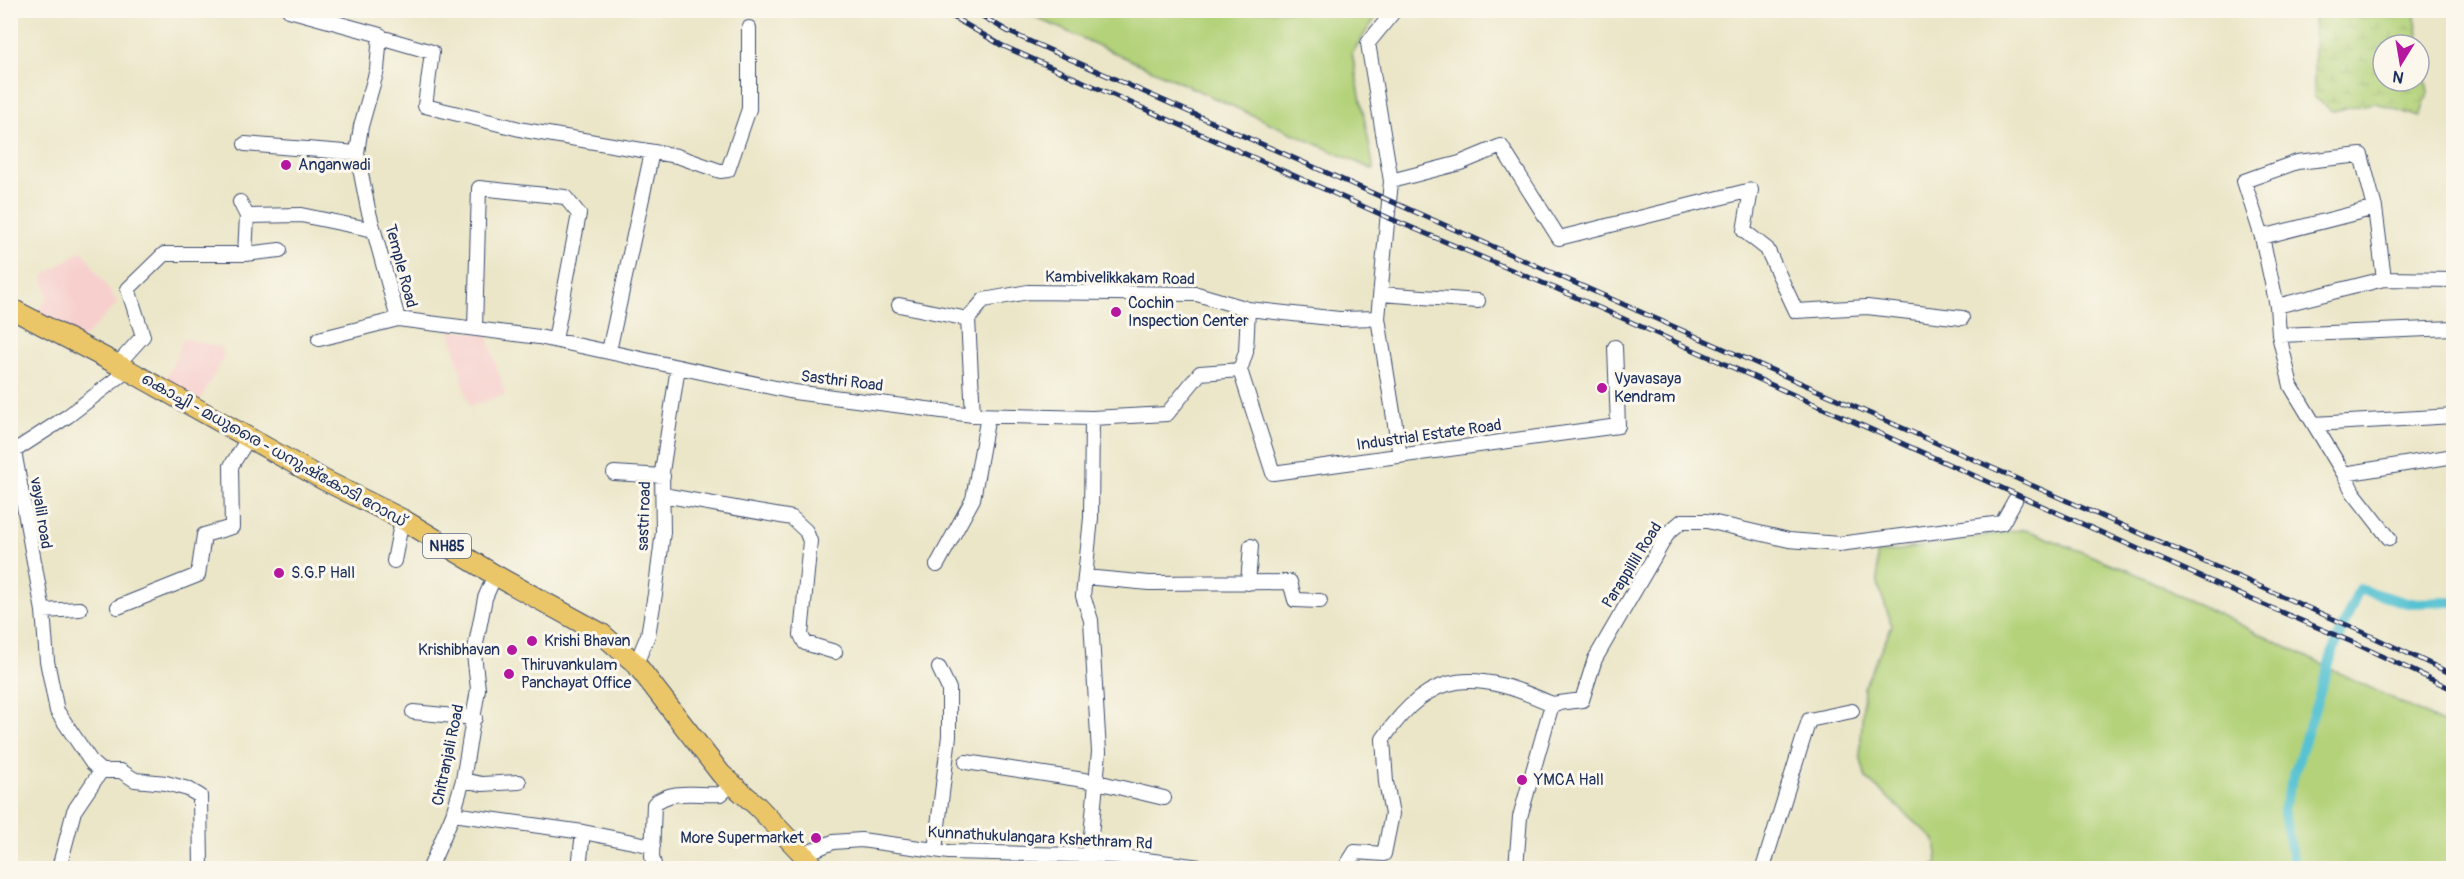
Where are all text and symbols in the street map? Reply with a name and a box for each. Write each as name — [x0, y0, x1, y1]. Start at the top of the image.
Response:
north arrow — [2371, 33, 2431, 93]
text: N — [2391, 66, 2406, 88]
place label: Anganwadi — [298, 155, 371, 175]
marker: Anganwadi — [279, 158, 293, 172]
street label: Temple Road — [380, 222, 422, 310]
street label: Kambivelikkakam Road — [1045, 267, 1195, 289]
place label: Cochin Inspection Center — [1128, 293, 1249, 331]
marker: Cochin Inspection Center — [1109, 305, 1123, 319]
street label: Sasthri Road — [800, 366, 884, 396]
street label: കൊച്ചി - മധുരൈ - ധനുഷ്‌കോടി റോഡ് — [138, 369, 412, 532]
place label: Vyavasaya Kendram — [1614, 369, 1681, 407]
marker: Vyavasaya Kendram — [1595, 381, 1609, 395]
street label: Industrial Estate Road — [1355, 415, 1503, 455]
street label: vayalil road — [25, 475, 57, 550]
street label: sastri road — [633, 481, 655, 551]
street label: Parappillil Road — [1598, 518, 1666, 612]
road number: NH85 — [423, 534, 471, 558]
place label: S.G.P Hall — [291, 563, 355, 583]
marker: S.G.P Hall — [272, 566, 286, 580]
place label: Krishi Bhavan — [544, 631, 631, 651]
marker: Krishi Bhavan — [525, 634, 539, 648]
place label: Krishibhavan — [418, 640, 500, 660]
marker: Krishibhavan — [505, 643, 519, 657]
place label: Thiruvankulam Panchayat Office — [521, 655, 632, 693]
marker: Thiruvankulam Panchayat Office — [502, 667, 516, 681]
street label: Chitranjali Road — [428, 703, 468, 807]
place label: YMCA Hall — [1533, 770, 1604, 790]
marker: YMCA Hall — [1515, 773, 1529, 787]
street label: Kunnathukulangara Kshethram Rd — [927, 822, 1153, 854]
place label: More Supermarket — [680, 828, 805, 848]
marker: More Supermarket — [809, 831, 823, 845]

